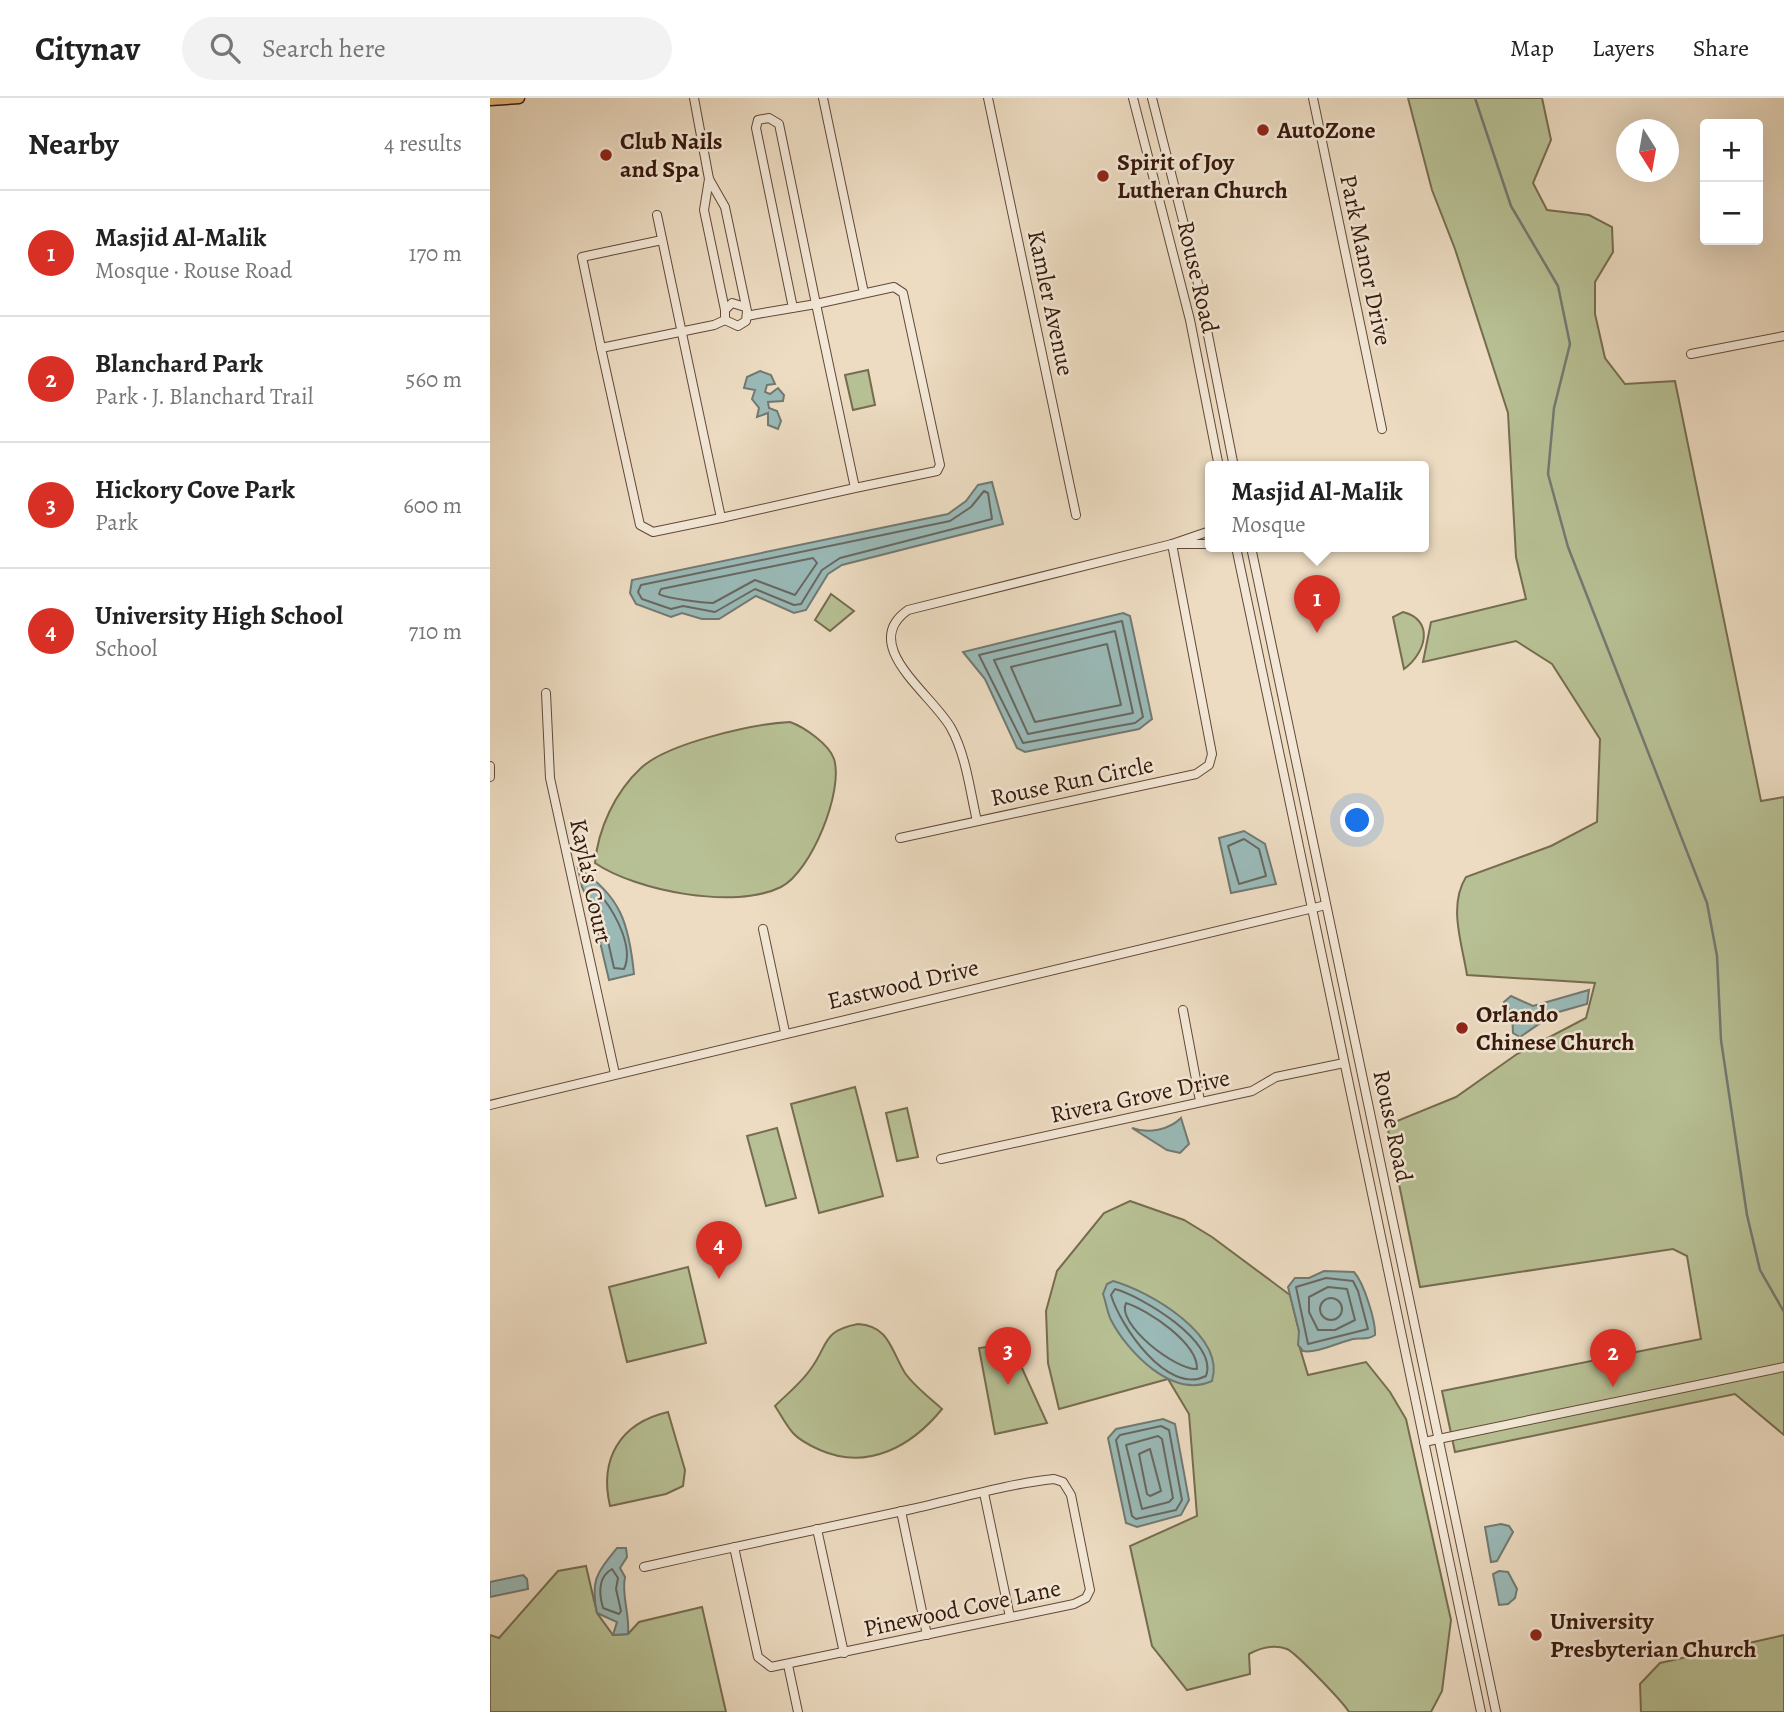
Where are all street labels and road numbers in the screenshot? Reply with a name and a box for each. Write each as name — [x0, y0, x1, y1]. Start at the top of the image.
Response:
street label: Park Manor Drive — [1332, 172, 1400, 348]
street label: Rouse Road — [1170, 218, 1226, 336]
street label: Kamler Avenue — [1020, 227, 1082, 379]
street label: Rouse Run Circle — [988, 748, 1156, 814]
street label: Kayla's Court — [562, 816, 620, 946]
street label: Eastwood Drive — [824, 951, 982, 1017]
street label: Rivera Grove Drive — [1047, 1061, 1233, 1131]
street label: Rouse Road — [1365, 1067, 1421, 1185]
street label: Pinewood Cove Lane — [860, 1571, 1064, 1645]

